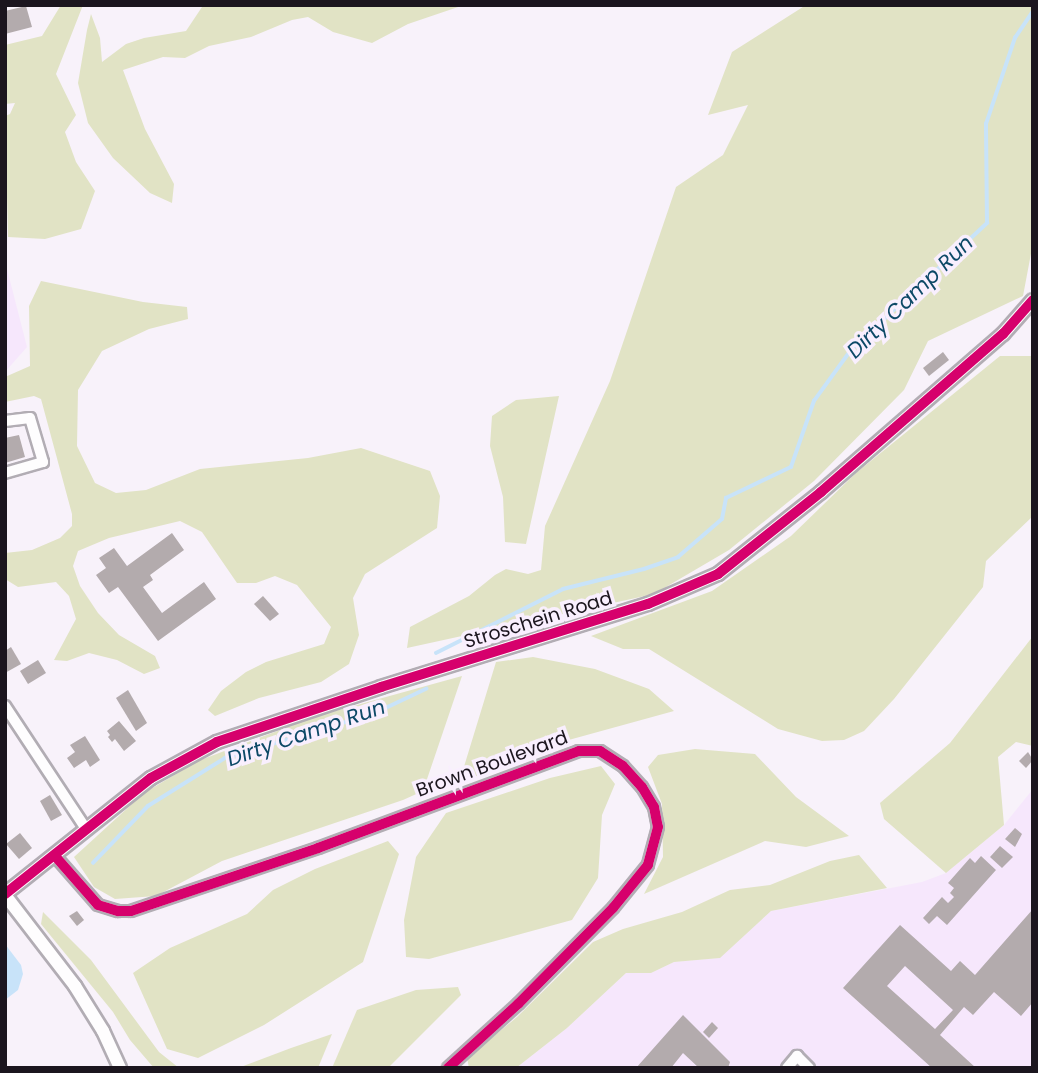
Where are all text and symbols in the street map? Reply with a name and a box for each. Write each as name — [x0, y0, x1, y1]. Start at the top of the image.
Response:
water label: Dirty Camp Run — [842, 230, 978, 364]
street label: Stroschein Road — [461, 587, 615, 653]
water label: Dirty Camp Run — [224, 694, 388, 772]
street label: Brown Boulevard — [413, 726, 571, 802]

